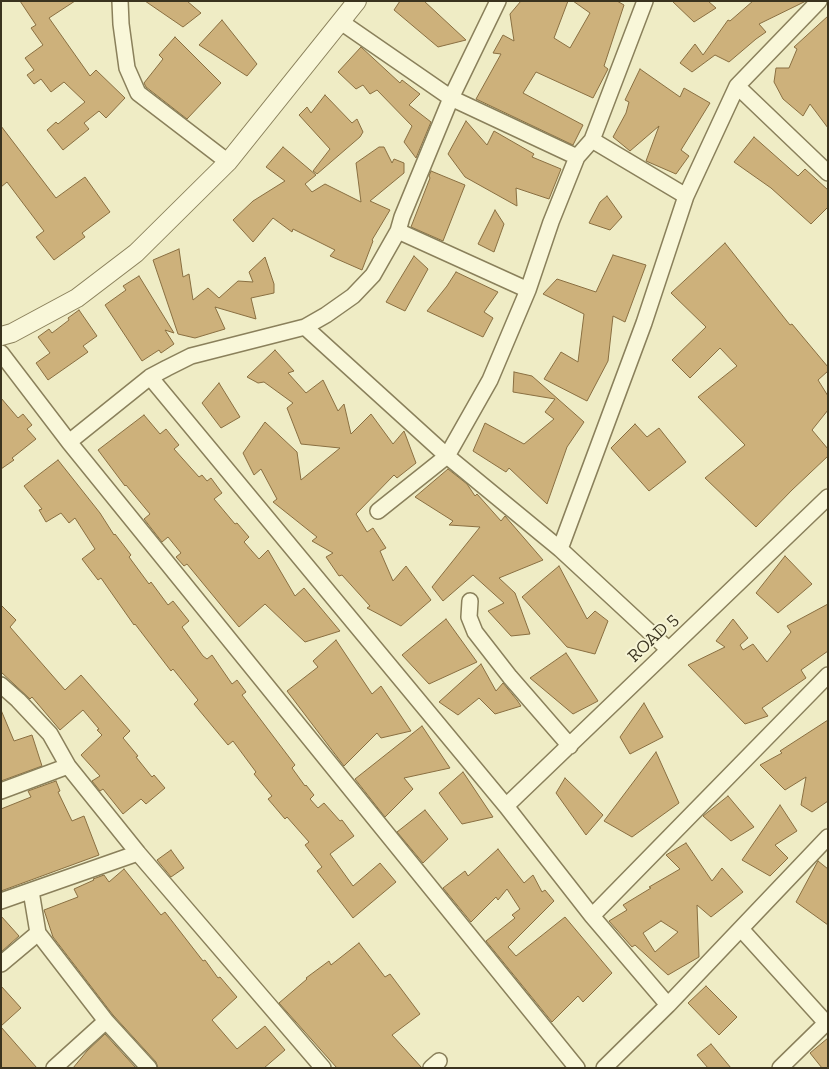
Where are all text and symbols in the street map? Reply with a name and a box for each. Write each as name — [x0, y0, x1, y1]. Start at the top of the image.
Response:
street label: ROAD 5 — [623, 609, 683, 667]

